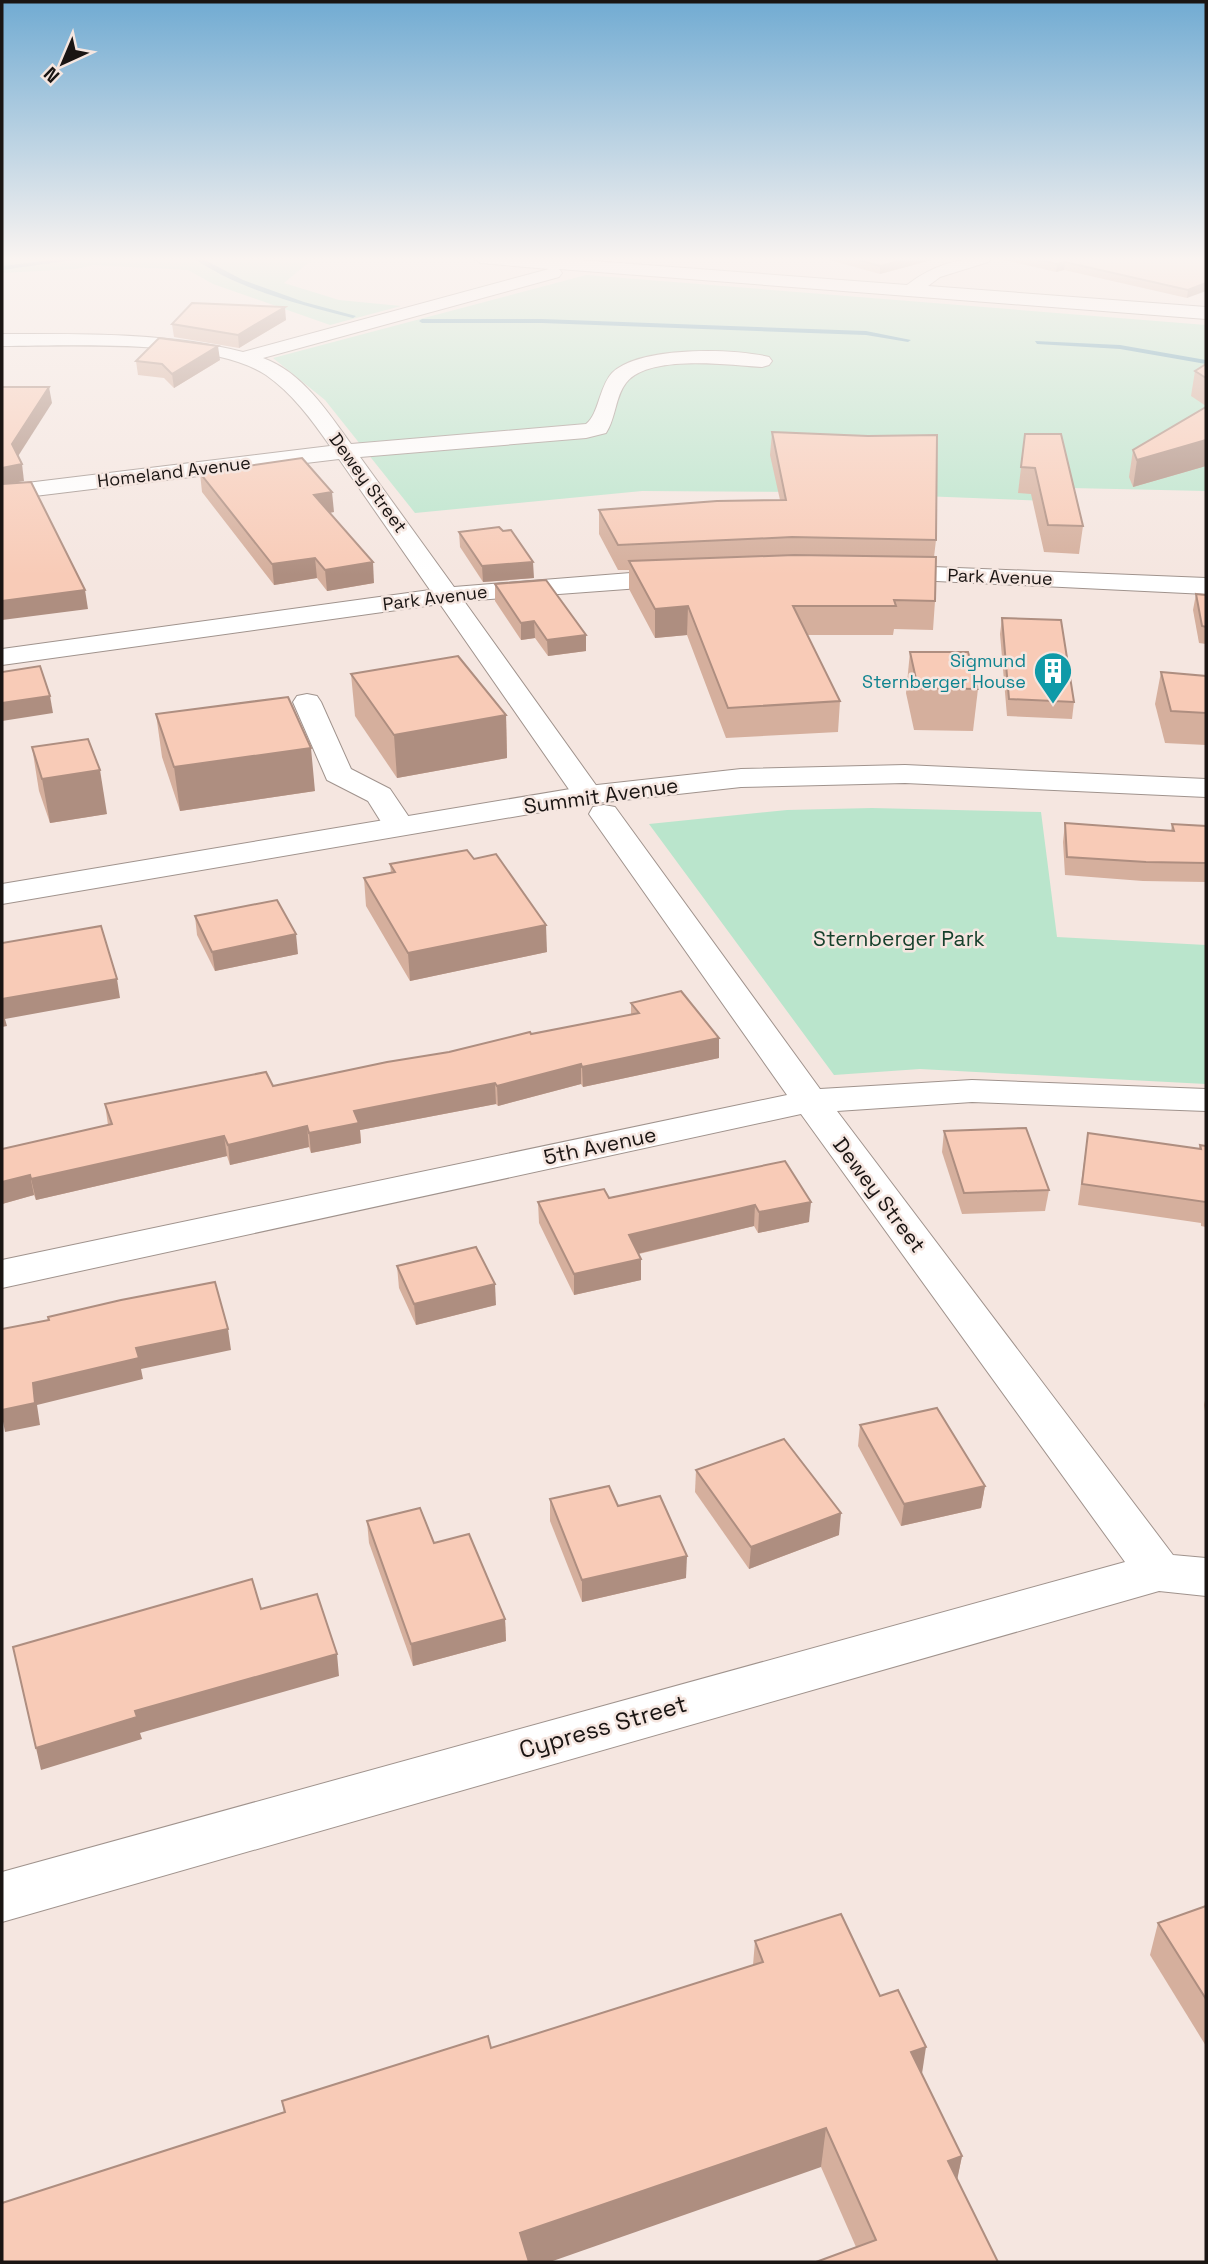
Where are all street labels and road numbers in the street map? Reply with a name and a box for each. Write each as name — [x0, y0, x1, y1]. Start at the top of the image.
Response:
street label: Dewey Street — [324, 428, 412, 537]
street label: Homeland Avenue — [96, 451, 252, 492]
street label: Park Avenue — [947, 563, 1053, 590]
street label: Park Avenue — [381, 580, 489, 615]
street label: Summit Avenue — [522, 771, 680, 820]
street label: 5th Avenue — [541, 1120, 659, 1171]
street label: Dewey Street — [827, 1132, 932, 1258]
street label: Cypress Street — [515, 1688, 690, 1765]

